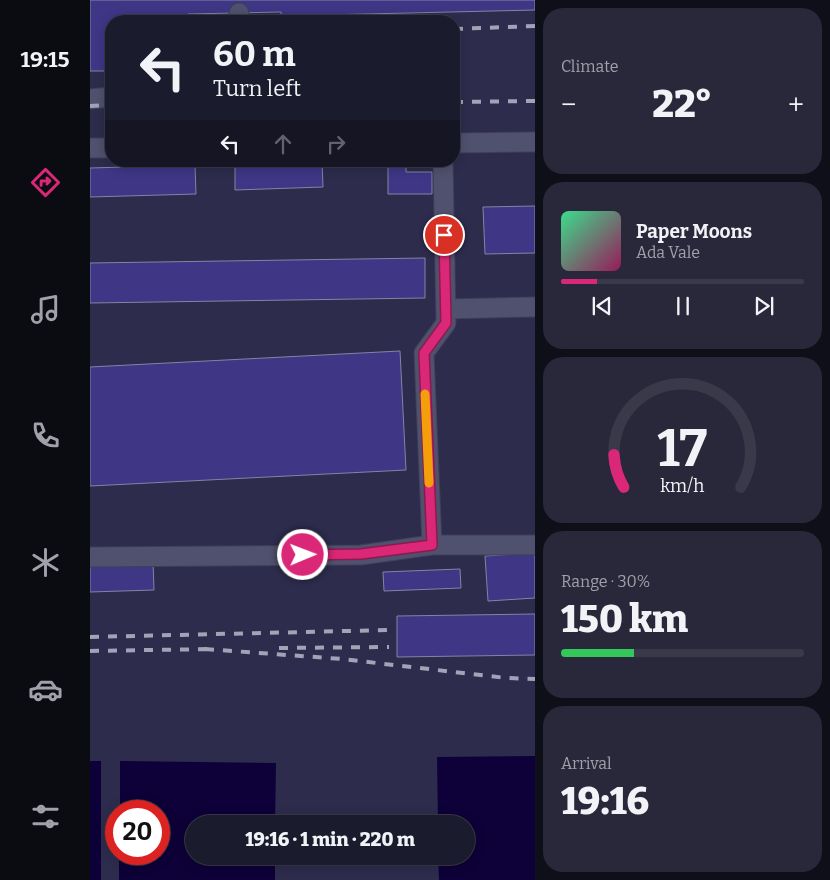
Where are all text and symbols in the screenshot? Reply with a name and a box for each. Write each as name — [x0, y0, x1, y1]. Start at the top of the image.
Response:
text: 60 m — [213, 33, 296, 75]
icon: left — [130, 35, 195, 100]
text: 19:15 — [20, 46, 70, 73]
text: Climate — [561, 57, 619, 76]
text: Turn left — [213, 75, 301, 102]
text: 22° — [652, 81, 712, 127]
text: − — [561, 88, 576, 121]
text: + — [788, 88, 804, 121]
icon: left — [216, 130, 244, 158]
icon: ahead — [269, 130, 297, 158]
icon: right — [322, 130, 350, 158]
icon: directions — [28, 165, 63, 200]
pin — [423, 214, 465, 256]
text: Paper Moons — [636, 220, 752, 243]
icon: arrive — [430, 221, 458, 249]
text: Ada Vale — [636, 243, 700, 262]
icon: music — [28, 292, 63, 327]
icon: previous — [588, 292, 616, 320]
icon: pause — [669, 292, 697, 320]
icon: next — [750, 292, 778, 320]
text: 17 — [658, 417, 707, 480]
icon: phone — [28, 418, 63, 453]
text: km/h — [660, 475, 705, 497]
position arrow — [276, 528, 328, 580]
icon: climate — [28, 545, 63, 580]
text: Range · 30% — [561, 572, 650, 591]
text: 150 km — [561, 596, 688, 642]
icon: car — [28, 672, 63, 707]
text: Arrival — [561, 754, 612, 773]
text: 19:16 — [561, 778, 649, 824]
icon: filters — [28, 799, 63, 834]
speed limit sign: 20 — [105, 800, 170, 865]
text: 19:16 · 1 min · 220 m — [245, 828, 415, 851]

